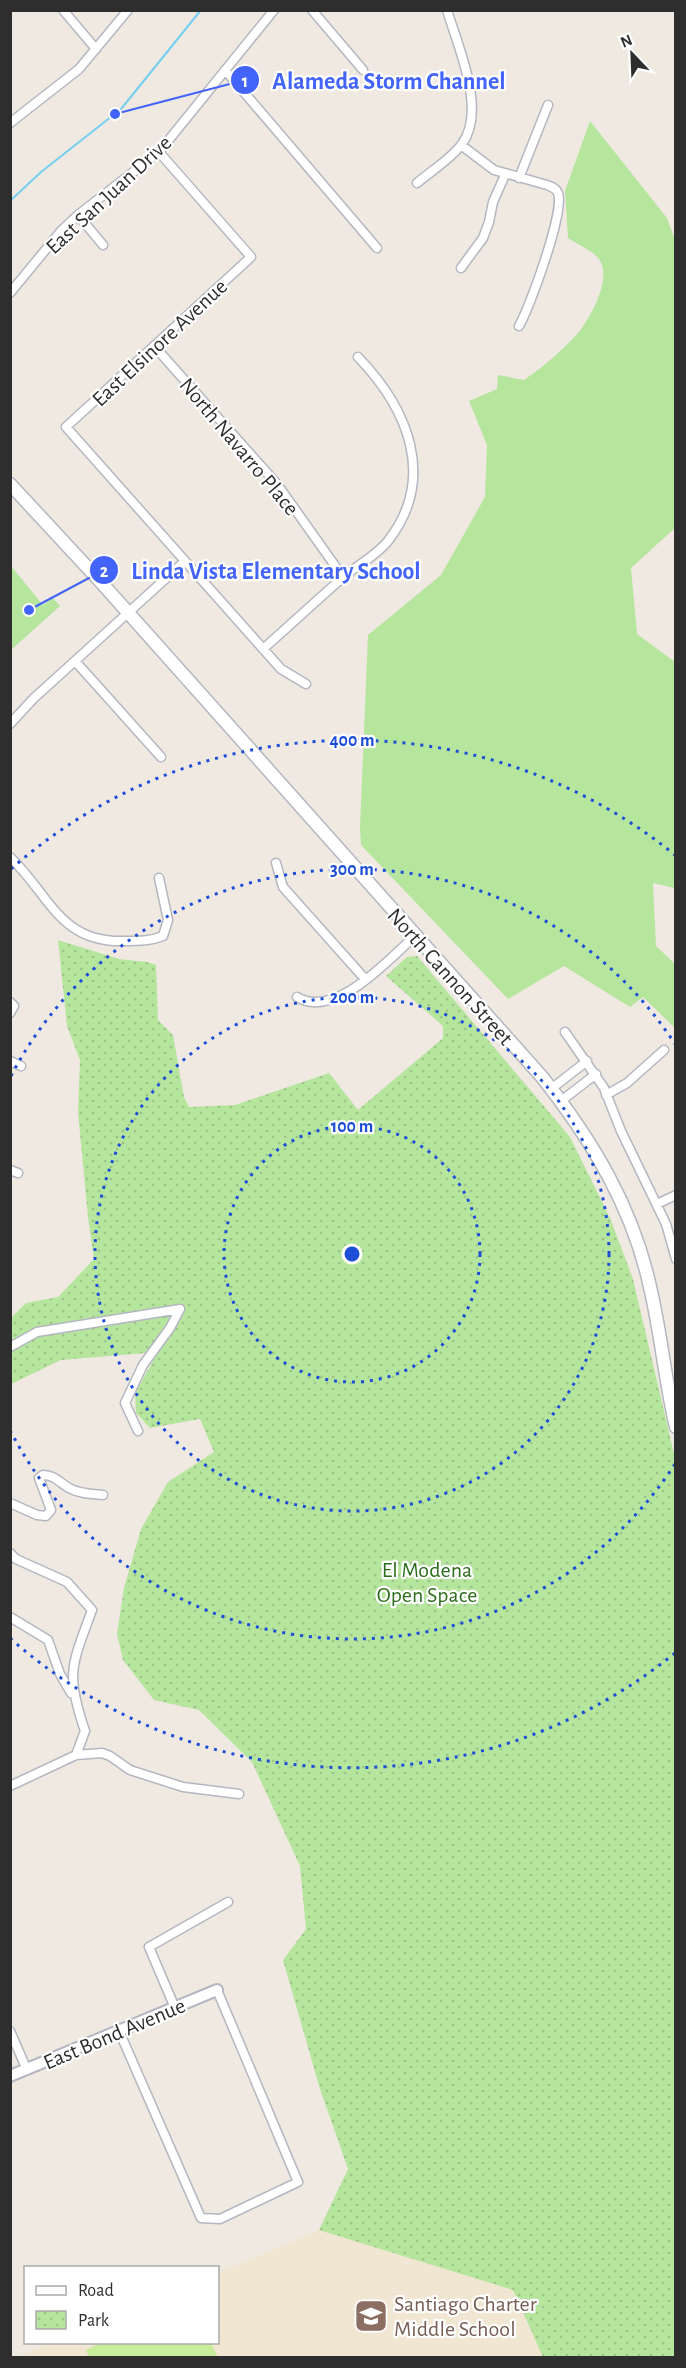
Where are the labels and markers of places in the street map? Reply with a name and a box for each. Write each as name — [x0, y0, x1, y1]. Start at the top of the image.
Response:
callout: Alameda Storm Channel — [230, 59, 517, 101]
callout: Linda Vista Elementary School — [89, 549, 433, 591]
centre of rings — [342, 1244, 362, 1264]
place label: Santiago Charter Middle School — [394, 2293, 537, 2340]
school or university icon: Santiago Charter Middle School — [353, 2298, 389, 2334]

